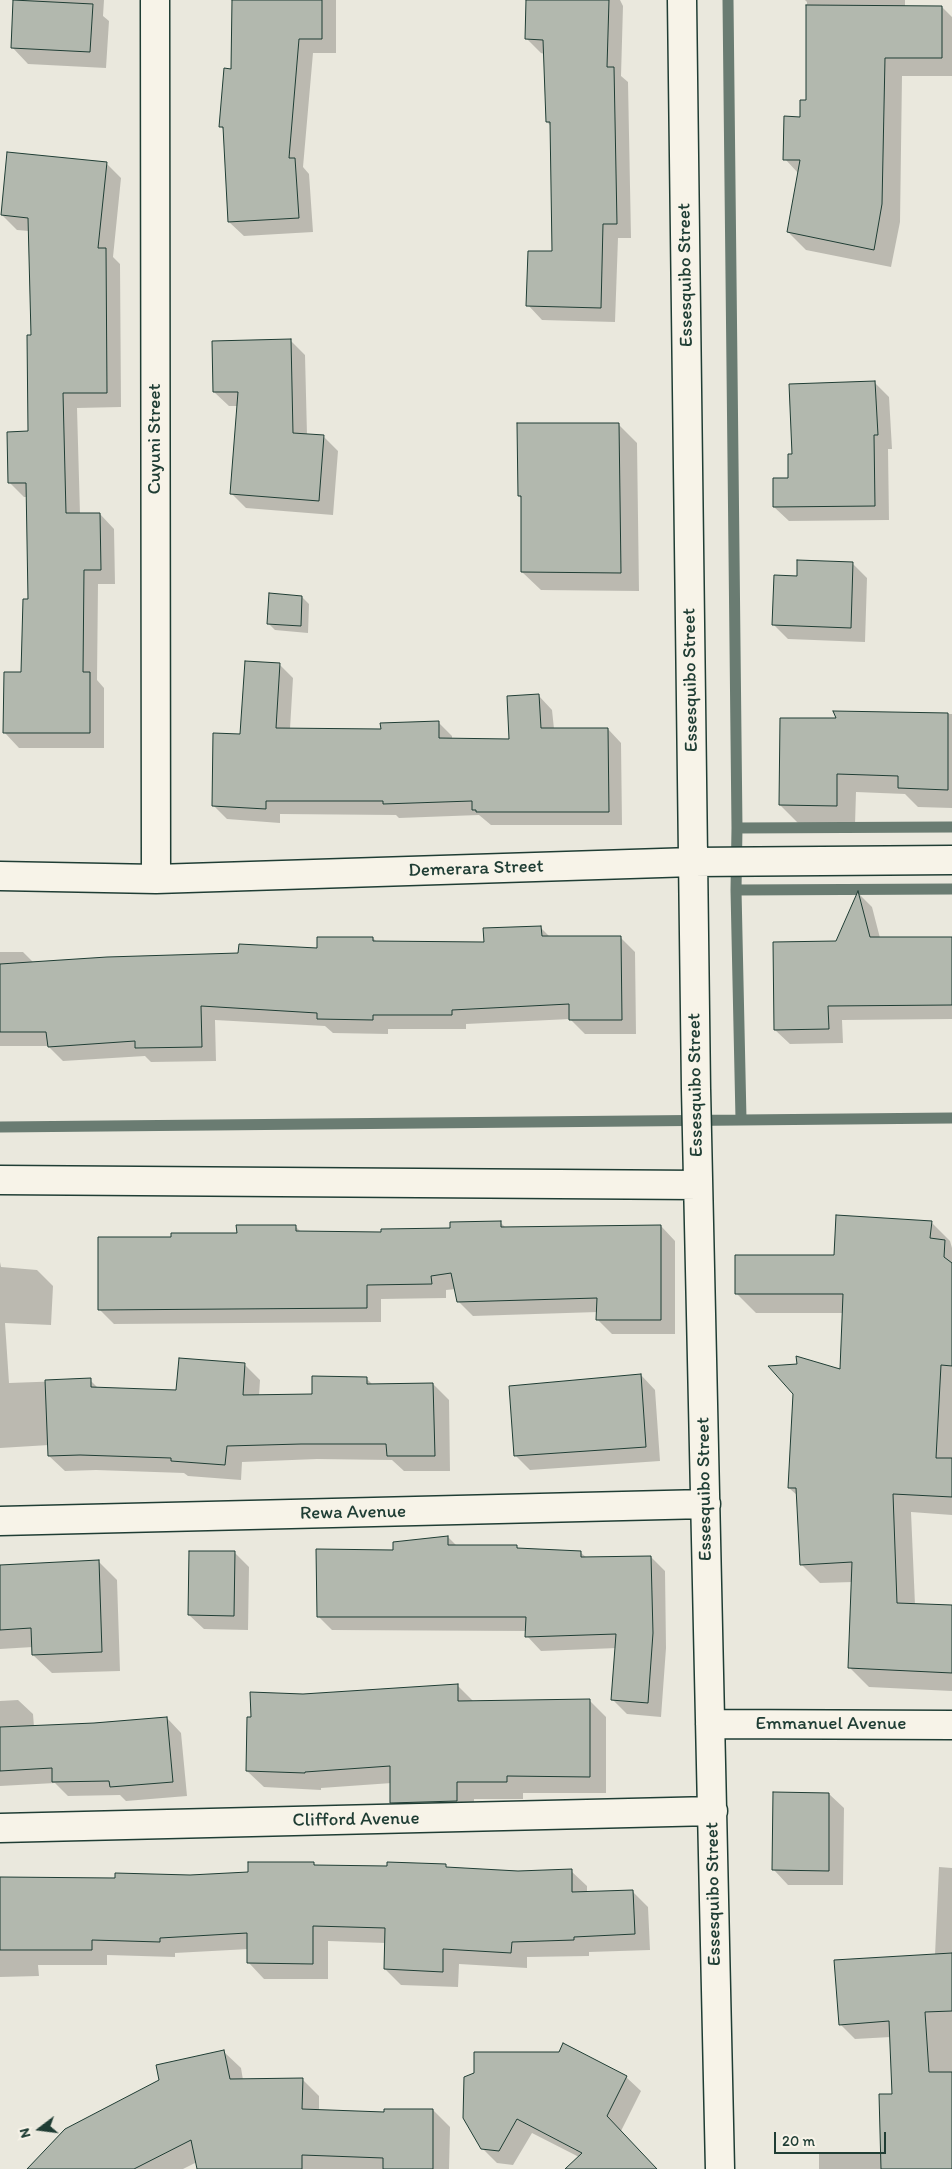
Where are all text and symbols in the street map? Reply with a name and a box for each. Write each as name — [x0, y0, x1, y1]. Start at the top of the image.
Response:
street label: Essesquibo Street — [673, 203, 699, 347]
street label: Cuyuni Street — [144, 383, 166, 495]
street label: Essesquibo Street — [678, 608, 704, 752]
street label: Demerara Street — [408, 855, 544, 883]
street label: Essesquibo Street — [683, 1013, 709, 1157]
street label: Essesquibo Street — [692, 1417, 718, 1561]
street label: Rewa Avenue — [300, 1501, 406, 1525]
street label: Emmanuel Avenue — [755, 1713, 907, 1735]
street label: Clifford Avenue — [292, 1807, 420, 1833]
street label: Essesquibo Street — [701, 1822, 727, 1966]
north arrow — [15, 2104, 65, 2154]
scale bar — [777, 2122, 890, 2154]
text: N — [16, 2126, 34, 2140]
text: 20 m — [782, 2132, 815, 2150]

